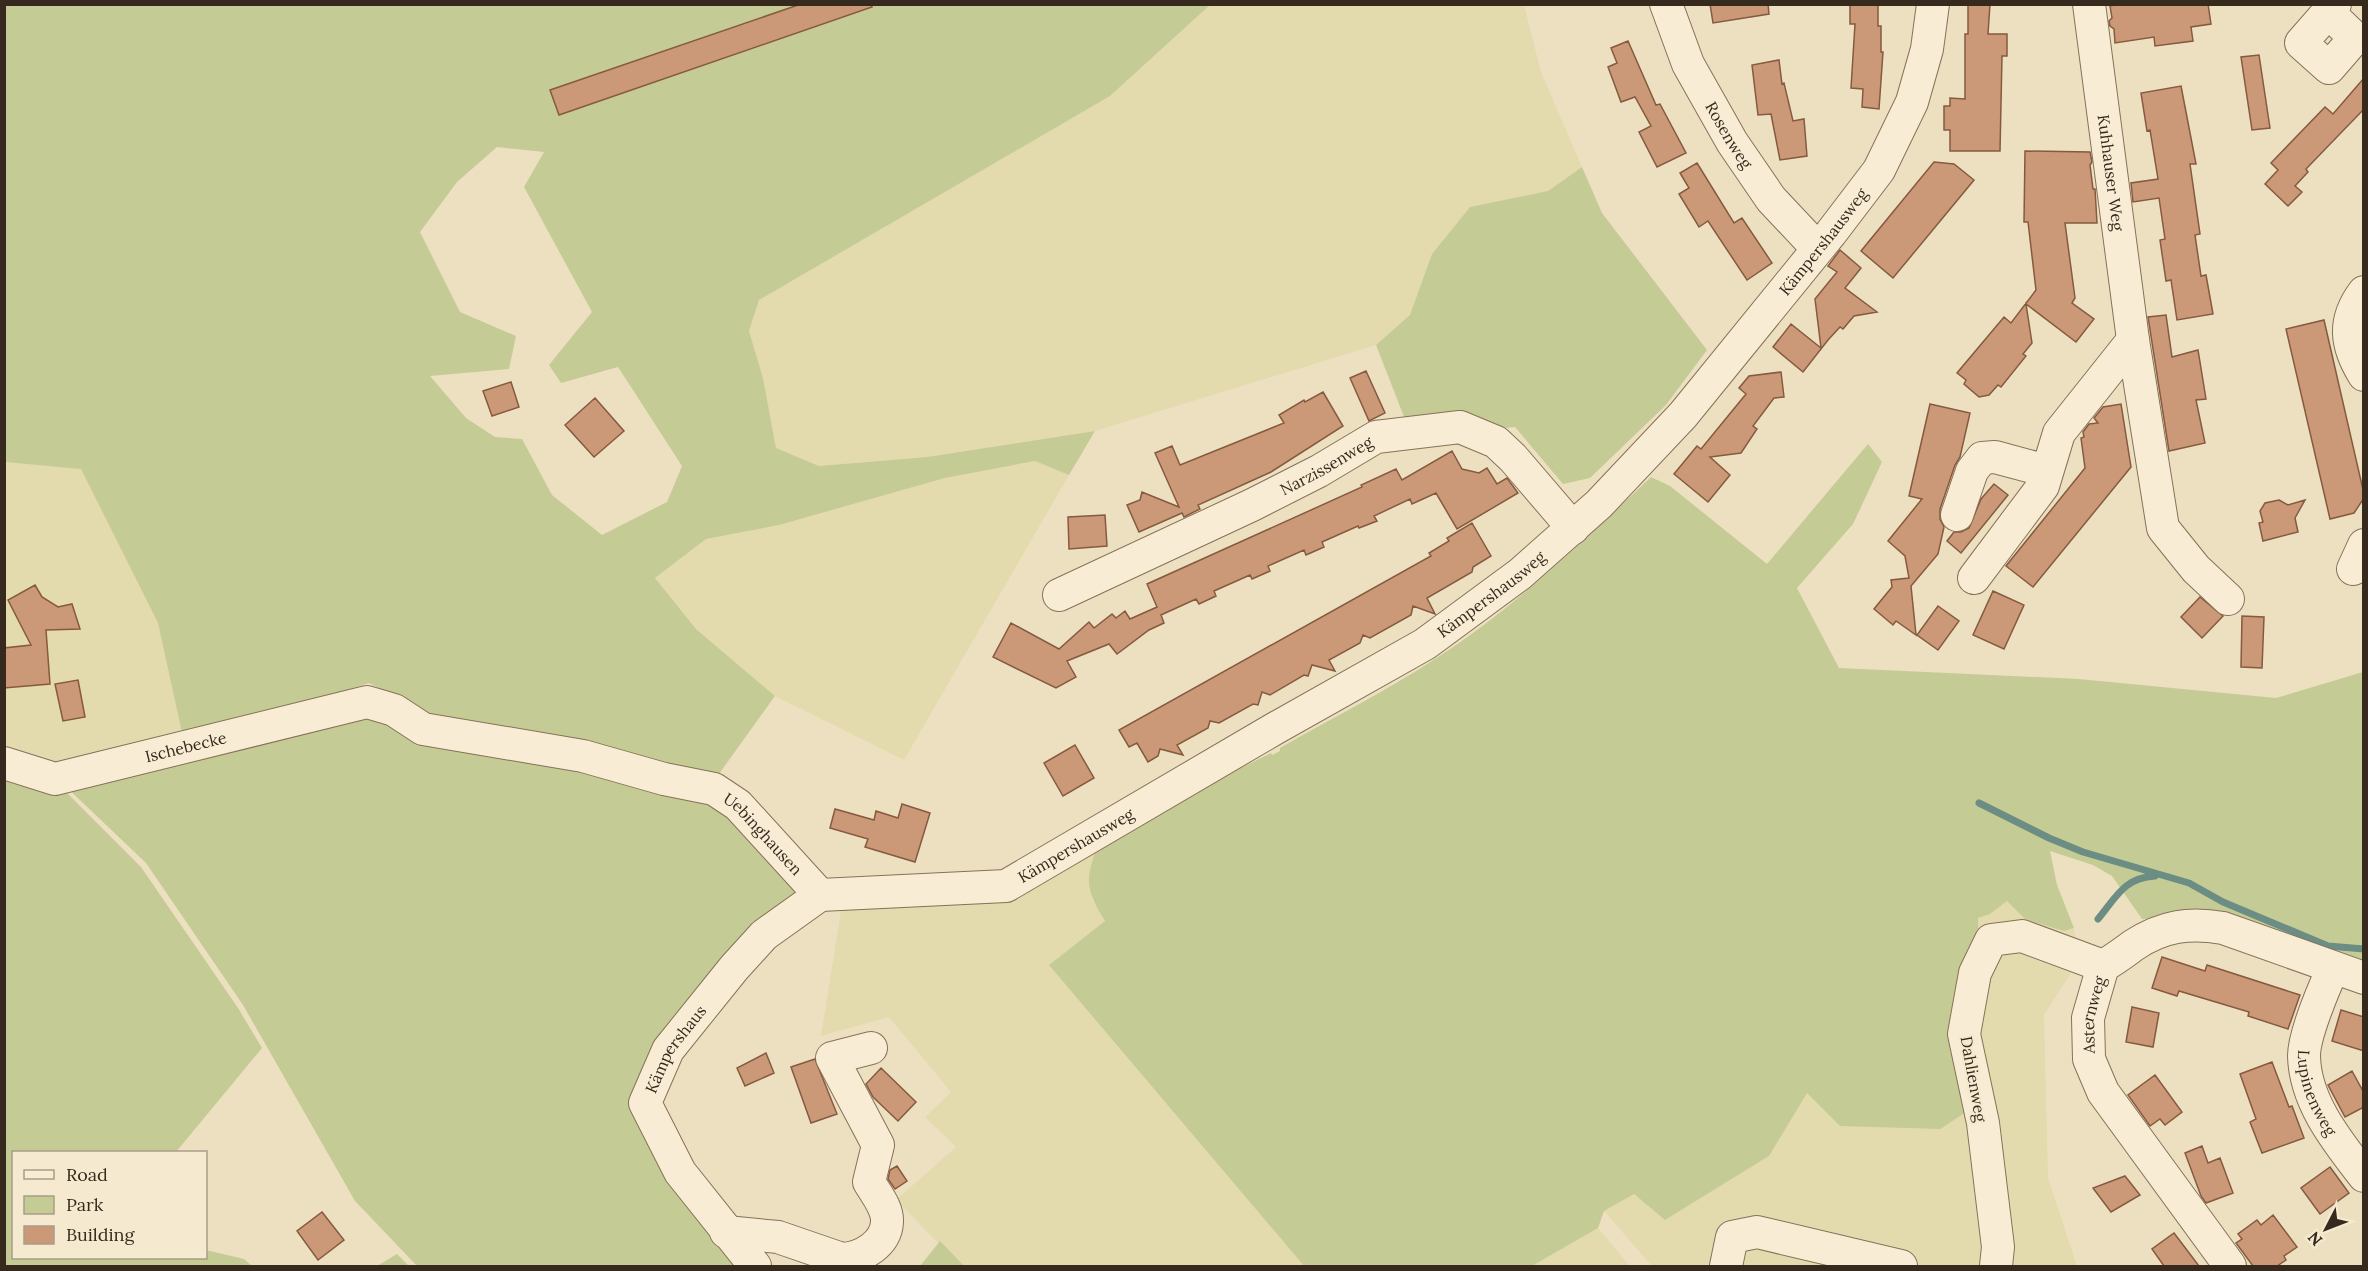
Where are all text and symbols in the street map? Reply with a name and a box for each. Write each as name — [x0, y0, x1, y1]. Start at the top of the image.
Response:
street label: Rosenweg — [1701, 98, 1758, 173]
street label: Kuhhauser Weg — [2094, 113, 2129, 233]
street label: Kämpershausweg — [1775, 183, 1872, 299]
street label: Narzissenweg — [1276, 431, 1377, 499]
street label: Kämpershausweg — [1433, 546, 1550, 642]
street label: Ischebecke — [143, 727, 229, 766]
street label: Uebinghausen — [720, 788, 807, 879]
street label: Kämpershausweg — [1014, 803, 1138, 887]
street label: Asternweg — [2077, 973, 2110, 1055]
street label: Kämpershaus — [641, 1001, 710, 1096]
street label: Dahlienweg — [1957, 1035, 1992, 1125]
street label: Lupinenweg — [2294, 1049, 2342, 1140]
legend — [12, 1151, 207, 1259]
text: Road — [66, 1163, 108, 1186]
text: Park — [66, 1193, 104, 1216]
north arrow — [2296, 1199, 2356, 1259]
text: Building — [66, 1223, 136, 1246]
text: N — [2303, 1228, 2326, 1250]

